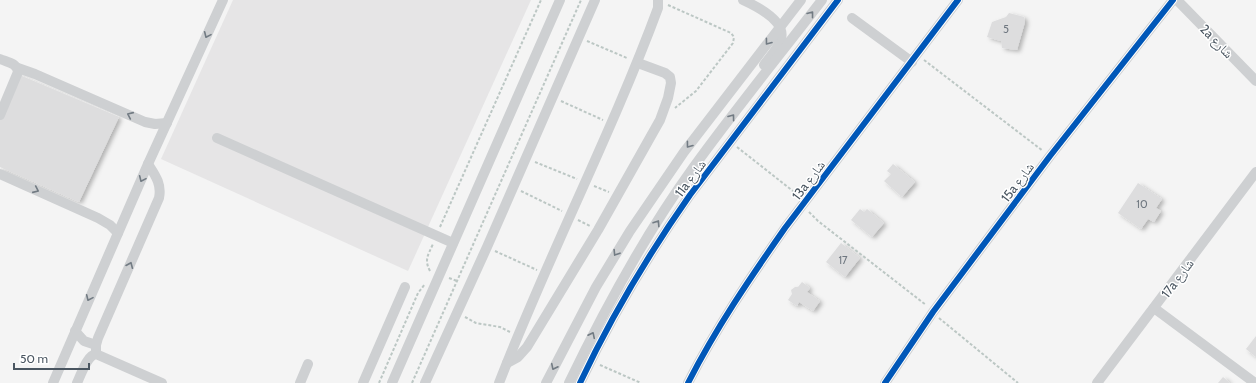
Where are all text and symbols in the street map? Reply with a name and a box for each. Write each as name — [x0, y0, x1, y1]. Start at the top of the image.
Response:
one-way arrow — [807, 11, 814, 18]
street label: 2a شارع — [1196, 21, 1237, 63]
house number: 5 — [1003, 22, 1009, 36]
one-way arrow — [204, 31, 212, 39]
one-way arrow — [766, 37, 773, 44]
one-way arrow — [127, 112, 134, 120]
one-way arrow — [727, 114, 735, 121]
one-way arrow — [687, 141, 694, 148]
street label: 11a شارع — [671, 156, 711, 201]
street label: 13a شارع — [788, 157, 830, 204]
street label: 15a شارع — [997, 159, 1039, 206]
one-way arrow — [138, 176, 146, 183]
one-way arrow — [31, 185, 39, 193]
house number: 10 — [1136, 197, 1148, 211]
one-way arrow — [652, 220, 660, 227]
one-way arrow — [613, 249, 621, 256]
house number: 17 — [838, 253, 848, 267]
street label: 17a شارع — [1157, 256, 1198, 302]
one-way arrow — [125, 262, 133, 269]
one-way arrow — [86, 295, 94, 302]
one-way arrow — [587, 332, 595, 340]
scale bar — [14, 345, 89, 371]
text: 50 m — [20, 351, 48, 366]
one-way arrow — [551, 363, 559, 370]

